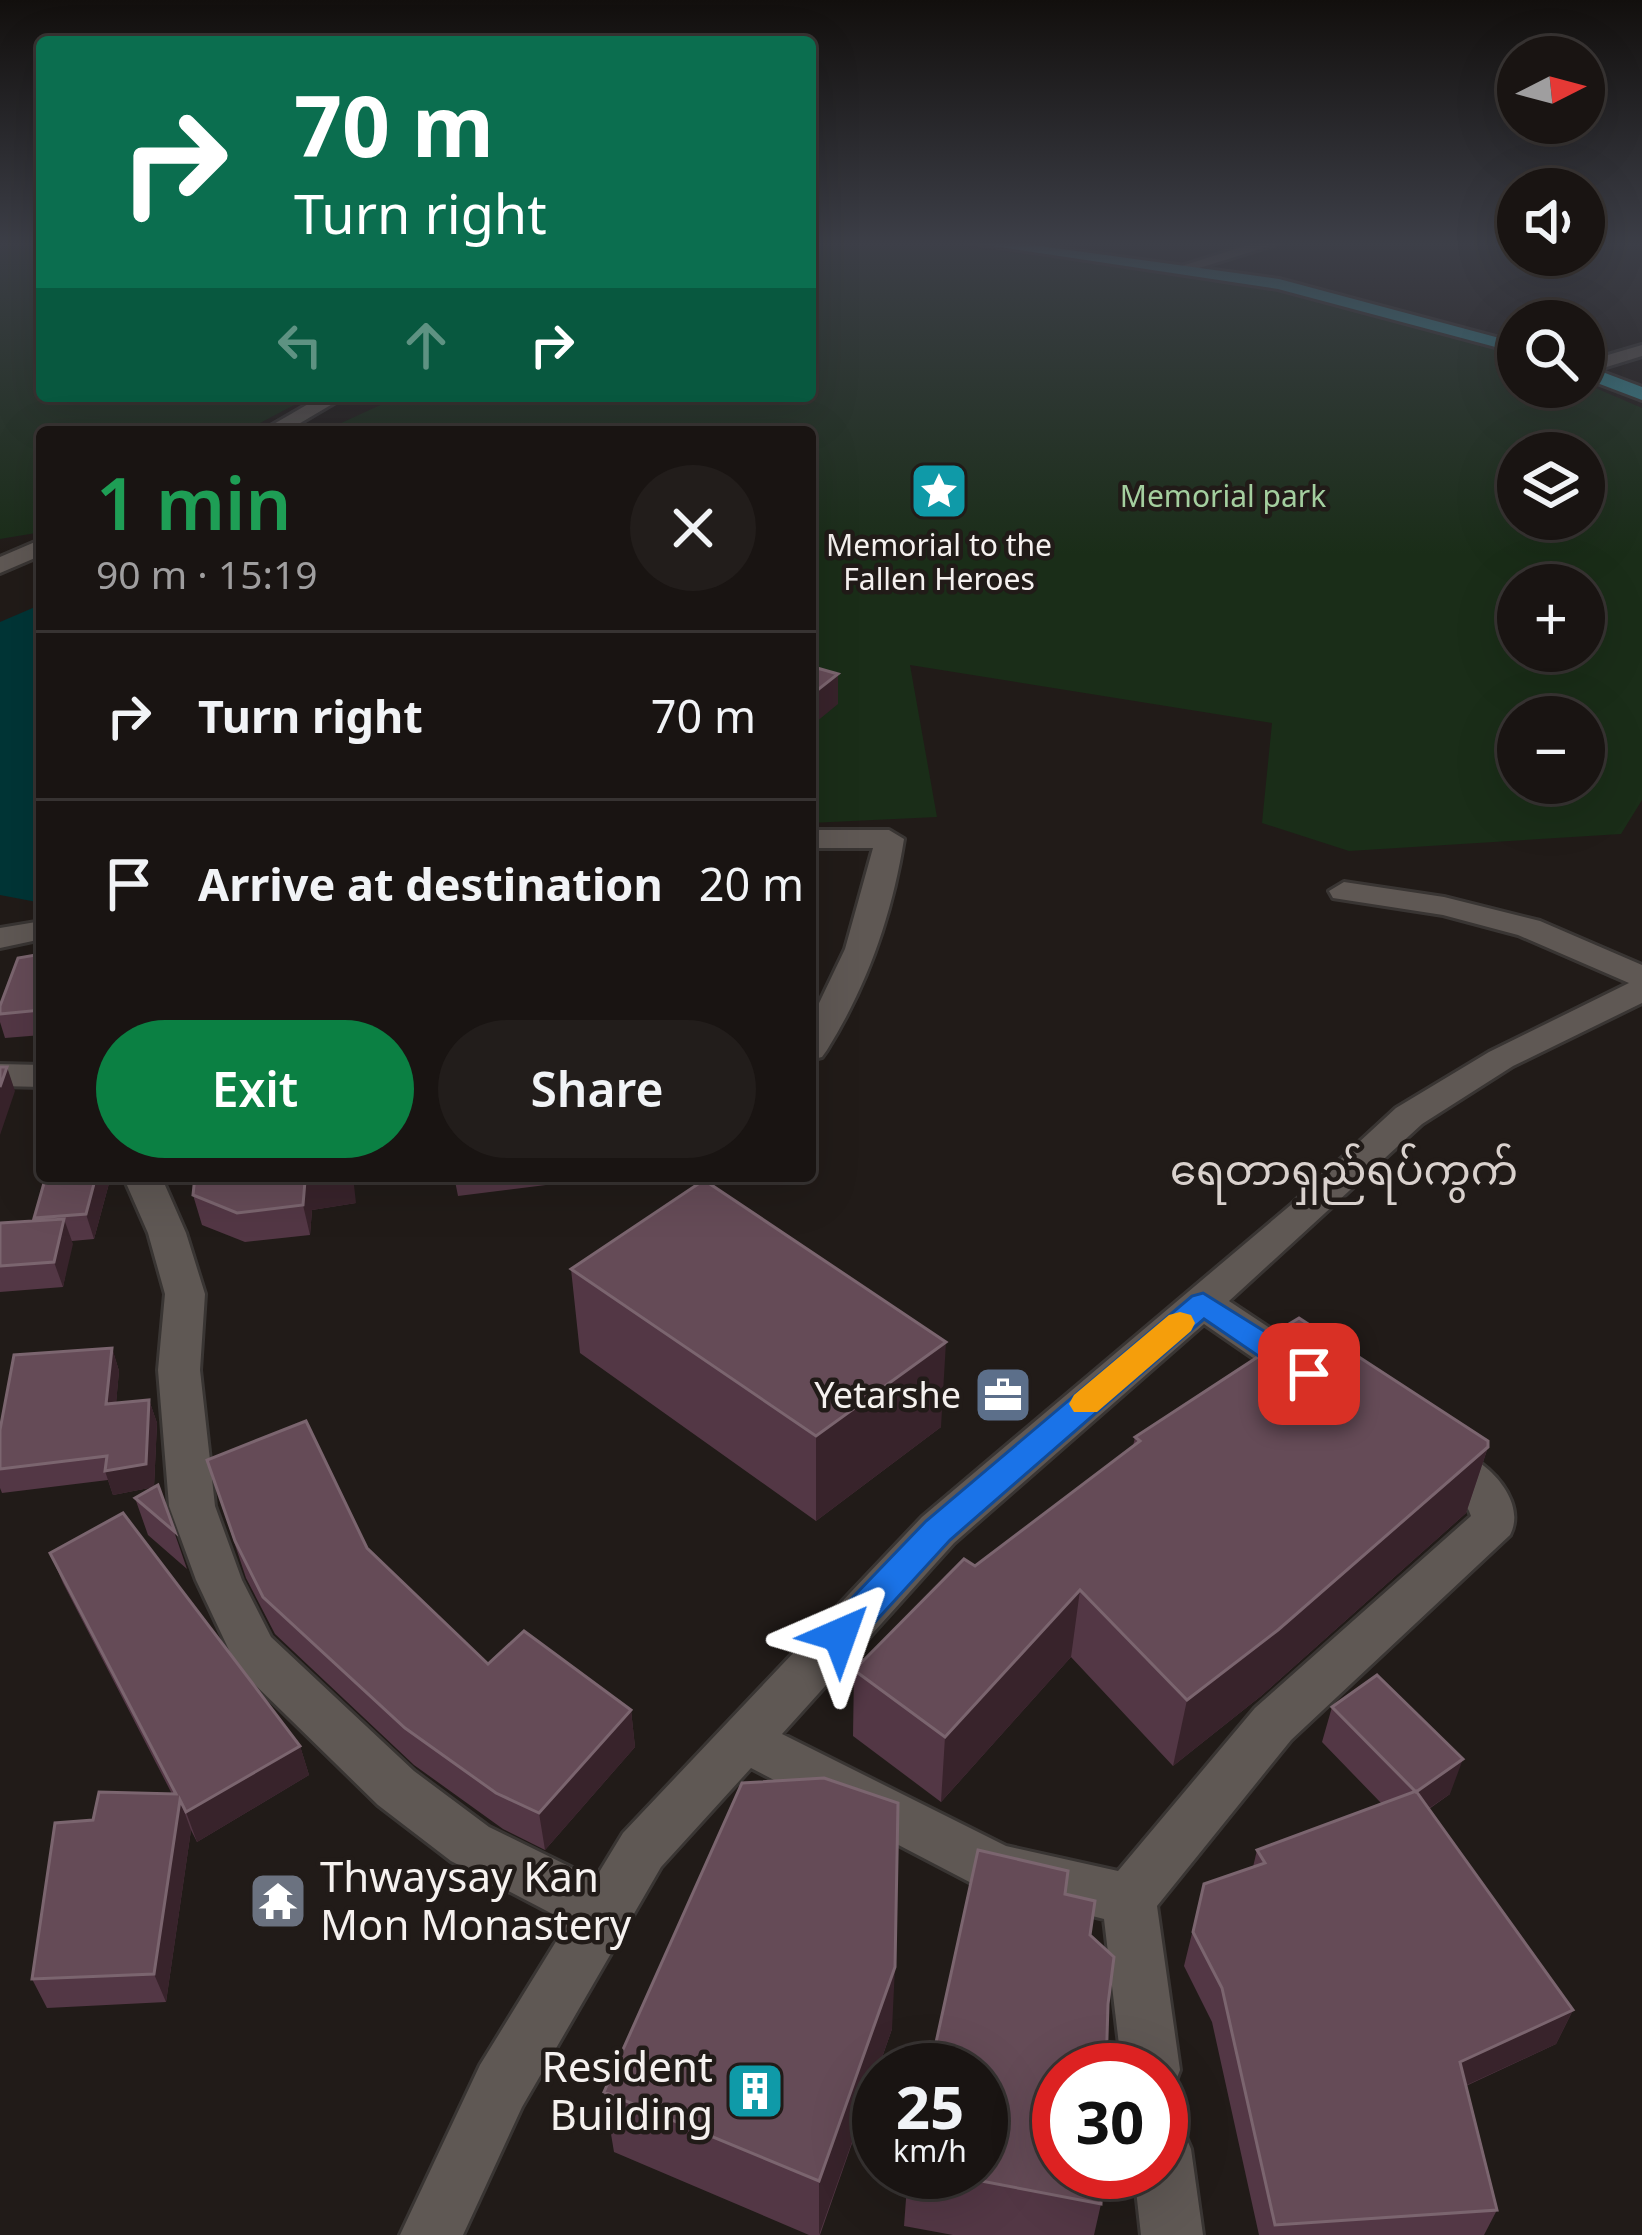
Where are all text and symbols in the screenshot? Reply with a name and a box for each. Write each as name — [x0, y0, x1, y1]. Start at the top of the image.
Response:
north arrow — [1497, 36, 1605, 144]
map controls — [1497, 36, 1605, 804]
text: 70 m — [294, 67, 494, 182]
icon: right — [96, 84, 252, 240]
button: sound — [1497, 168, 1605, 276]
text: Turn right — [294, 176, 547, 250]
button: search — [1497, 300, 1605, 408]
icon: left — [267, 312, 333, 378]
icon: ahead — [393, 312, 459, 378]
icon: right — [519, 312, 585, 378]
button: layers — [1497, 432, 1605, 540]
text: 1 min — [96, 453, 291, 551]
place icon: Memorial to the Fallen Heroes — [908, 460, 970, 522]
button: close — [630, 465, 756, 591]
park label: Memorial park — [1120, 475, 1326, 516]
place label: Memorial to the Fallen Heroes — [826, 524, 1052, 599]
text: 90 m · 15:19 — [96, 547, 318, 600]
button: + — [1497, 564, 1605, 672]
icon: right — [96, 683, 162, 749]
text: Turn right — [198, 685, 423, 746]
text: 70 m — [651, 685, 756, 746]
button: − — [1497, 696, 1605, 804]
icon: arrive — [96, 851, 162, 917]
text: Arrive at destination — [198, 853, 663, 914]
text: 20 m — [699, 853, 804, 914]
button: Exit — [96, 1020, 414, 1158]
button: Share — [438, 1020, 756, 1158]
district label: ရေတာရှည်ရပ်ကွက် — [1170, 1140, 1518, 1205]
pin — [1258, 1323, 1360, 1425]
icon: arrive — [1276, 1341, 1342, 1407]
office icon: Yetarshe — [972, 1364, 1034, 1426]
place label: Yetarshe — [814, 1370, 961, 1419]
position arrow — [777, 1572, 903, 1698]
place label: Thwaysay Kan Mon Monastery — [320, 1847, 632, 1952]
temple icon: Thwaysay Kan Mon Monastery — [247, 1870, 309, 1932]
place label: Resident Building — [542, 2037, 713, 2142]
speed limit sign: 30 — [1032, 2043, 1188, 2199]
building icon: Resident Building — [724, 2060, 786, 2122]
text: 25 — [896, 2065, 964, 2147]
text: km/h — [893, 2130, 967, 2171]

